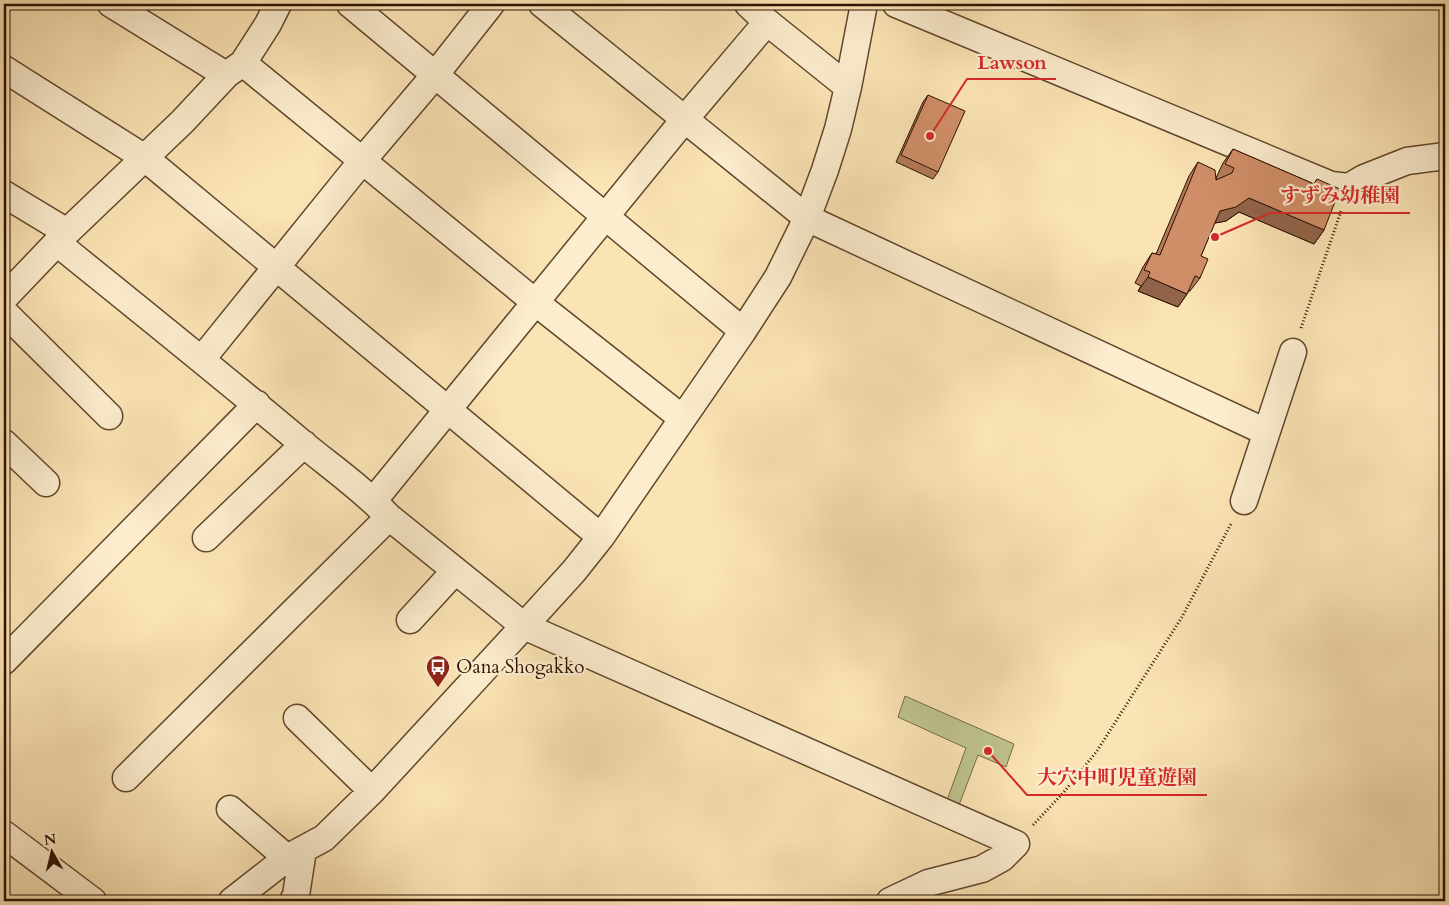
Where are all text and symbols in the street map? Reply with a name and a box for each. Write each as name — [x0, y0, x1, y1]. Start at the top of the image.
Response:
callout: Lawson — [967, 44, 1056, 79]
text: Lawson — [977, 49, 1047, 76]
callout: すずみ幼稚園 — [1270, 178, 1410, 213]
text: すずみ幼稚園 — [1280, 182, 1400, 209]
bus stop icon: Oana Shogakko — [425, 654, 451, 688]
place label: Oana Shogakko — [456, 654, 584, 680]
callout: 大穴中町児童遊園 — [1027, 760, 1207, 795]
text: 大穴中町児童遊園 — [1037, 764, 1197, 791]
north arrow — [28, 828, 78, 878]
text: N — [43, 829, 58, 850]

